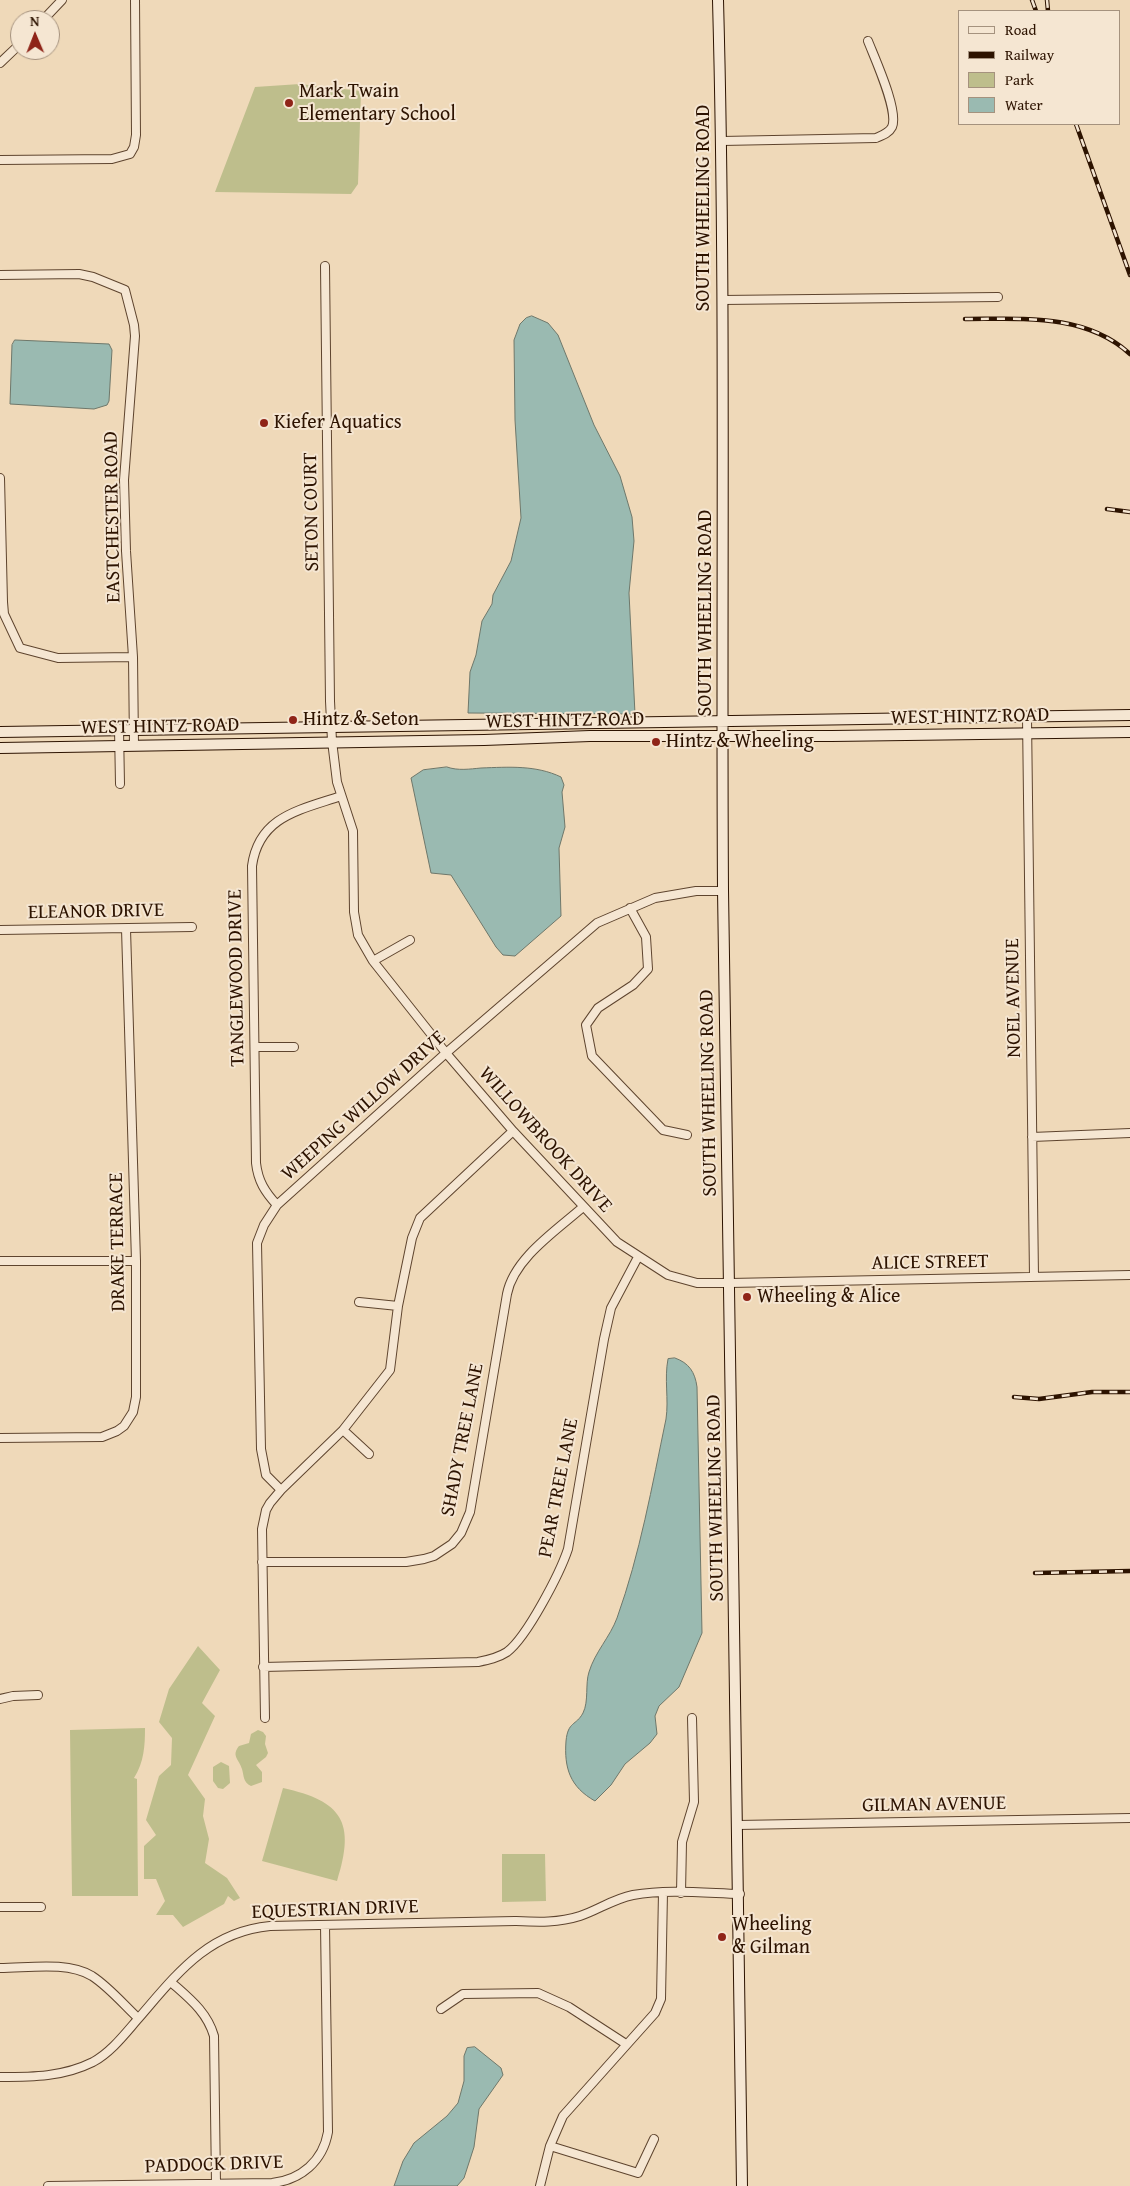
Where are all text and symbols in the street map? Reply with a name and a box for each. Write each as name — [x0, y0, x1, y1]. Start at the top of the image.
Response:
north arrow — [10, 10, 60, 60]
legend — [958, 10, 1120, 125]
text: N — [30, 11, 40, 31]
text: Road — [1005, 19, 1036, 40]
text: Railway — [1005, 44, 1054, 65]
text: Park — [1005, 69, 1034, 90]
place label: Mark Twain Elementary School — [299, 80, 456, 127]
text: Water — [1005, 94, 1043, 115]
marker: Mark Twain Elementary School — [283, 97, 295, 109]
street label: SOUTH WHEELING ROAD — [692, 104, 716, 312]
place label: Kiefer Aquatics — [274, 411, 402, 435]
marker: Kiefer Aquatics — [258, 417, 270, 429]
street label: EASTCHESTER ROAD — [100, 431, 126, 603]
street label: SETON COURT — [299, 452, 325, 572]
street label: SOUTH WHEELING ROAD — [694, 509, 718, 717]
street label: WEST HINTZ ROAD — [891, 704, 1049, 730]
place label: Hintz & Seton — [303, 708, 419, 732]
street label: WEST HINTZ ROAD — [486, 708, 644, 734]
street label: WEST HINTZ ROAD — [81, 714, 239, 740]
marker: Hintz & Seton — [287, 714, 299, 726]
place label: Hintz & Wheeling — [666, 730, 814, 754]
marker: Hintz & Wheeling — [650, 736, 662, 748]
street label: TANGLEWOOD DRIVE — [223, 889, 251, 1067]
street label: ELEANOR DRIVE — [28, 899, 164, 925]
street label: NOEL AVENUE — [1001, 938, 1027, 1058]
street label: SOUTH WHEELING ROAD — [695, 989, 723, 1197]
street label: WEEPING WILLOW DRIVE — [277, 1026, 451, 1186]
street label: WILLOWBROOK DRIVE — [473, 1062, 617, 1218]
street label: DRAKE TERRACE — [105, 1172, 131, 1312]
street label: ALICE STREET — [871, 1250, 989, 1276]
place label: Wheeling & Alice — [757, 1285, 900, 1309]
marker: Wheeling & Alice — [741, 1291, 753, 1303]
street label: SHADY TREE LANE — [436, 1361, 490, 1519]
street label: SOUTH WHEELING ROAD — [702, 1394, 730, 1602]
street label: PEAR TREE LANE — [534, 1416, 584, 1560]
street label: GILMAN AVENUE — [862, 1792, 1006, 1818]
street label: EQUESTRIAN DRIVE — [251, 1895, 419, 1925]
place label: Wheeling & Gilman — [732, 1913, 811, 1960]
marker: Wheeling & Gilman — [716, 1931, 728, 1943]
street label: PADDOCK DRIVE — [144, 2151, 284, 2179]

